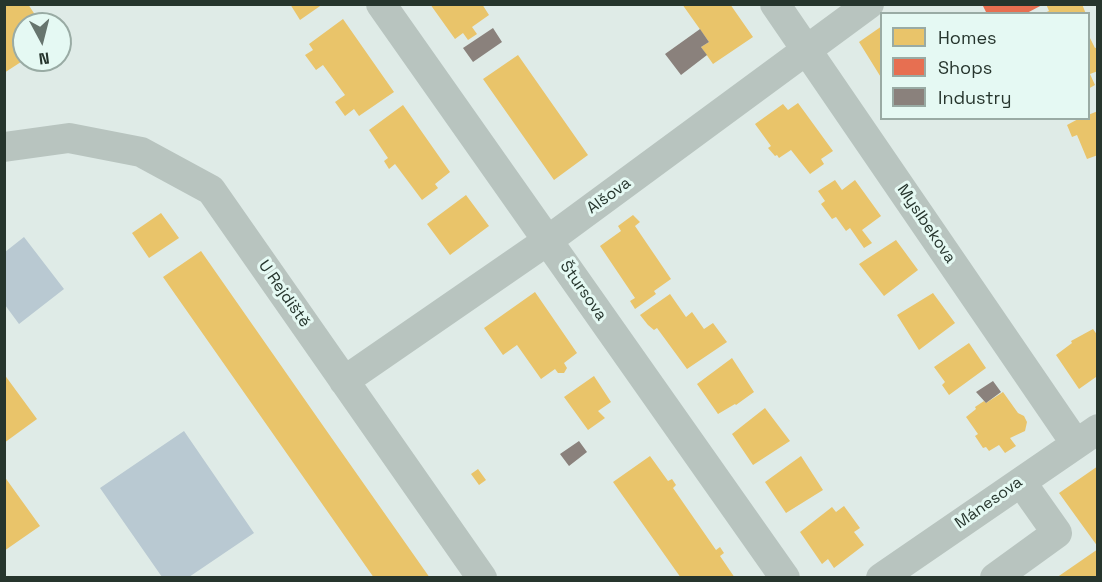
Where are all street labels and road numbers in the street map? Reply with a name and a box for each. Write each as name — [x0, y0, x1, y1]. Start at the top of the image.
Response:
street label: Alšova — [583, 174, 635, 218]
street label: Myslbekova — [893, 181, 959, 267]
street label: U Rejdiště — [254, 257, 314, 331]
street label: Štursova — [556, 257, 610, 325]
street label: Mánesova — [952, 473, 1026, 533]

